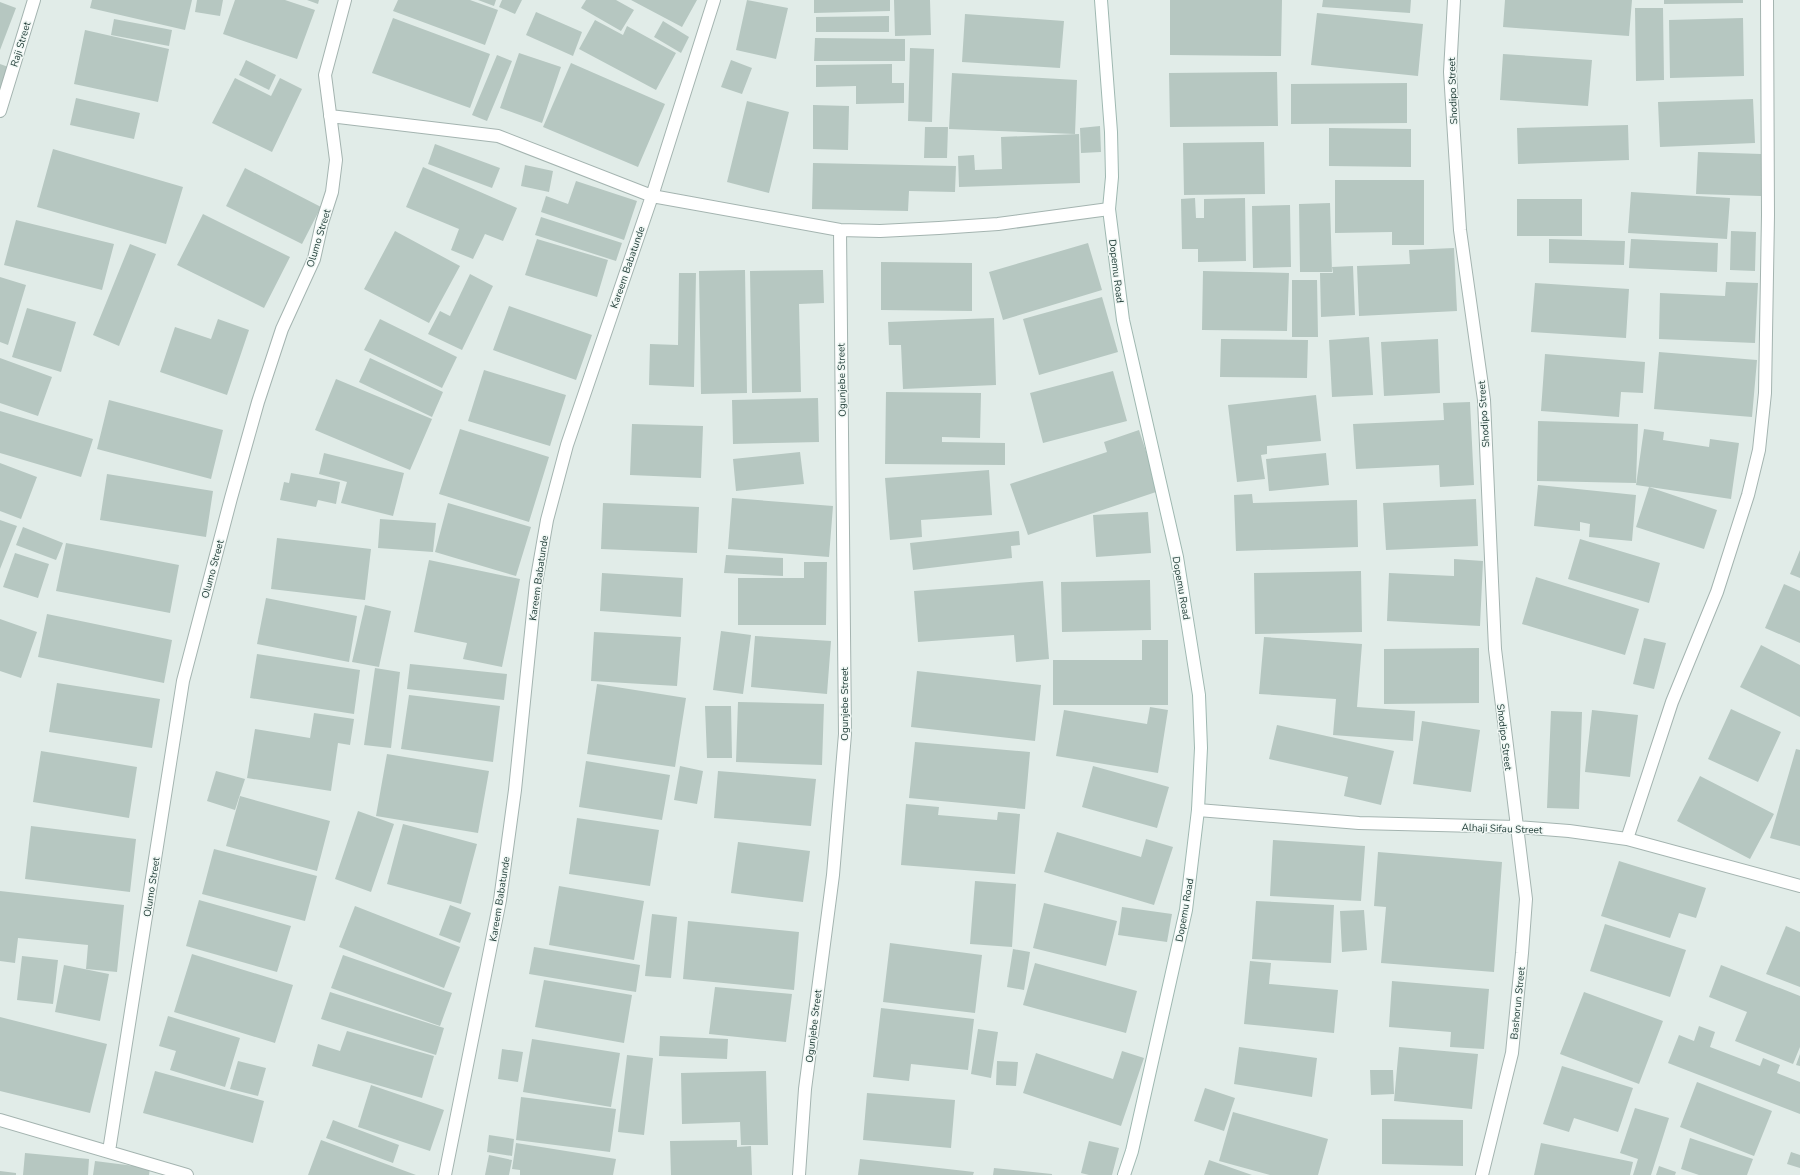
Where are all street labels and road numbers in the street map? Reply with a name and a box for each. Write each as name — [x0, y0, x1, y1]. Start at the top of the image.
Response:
street label: Raji Street — [7, 20, 35, 69]
street label: Shodipo Street — [1445, 57, 1461, 125]
street label: Olumo Street — [303, 207, 335, 269]
street label: Kareem Babatunde — [607, 224, 649, 310]
street label: Dopemu Road — [1105, 238, 1127, 304]
street label: Ogunjebe Street — [834, 343, 850, 417]
street label: Shodipo Street — [1475, 380, 1493, 448]
street label: Kareem Babatunde — [526, 535, 552, 622]
street label: Olumo Street — [198, 538, 228, 600]
street label: Dopemu Road — [1169, 555, 1194, 621]
street label: Ogunjebe Street — [838, 667, 852, 741]
street label: Shodipo Street — [1493, 703, 1515, 772]
street label: Alhaji Sifau Street — [1461, 821, 1543, 837]
street label: Olumo Street — [140, 856, 164, 918]
street label: Kareem Babatunde — [486, 856, 514, 943]
street label: Dopemu Road — [1173, 877, 1197, 943]
street label: Bashorun Street — [1507, 966, 1529, 1040]
street label: Ogunjebe Street — [803, 988, 825, 1063]

